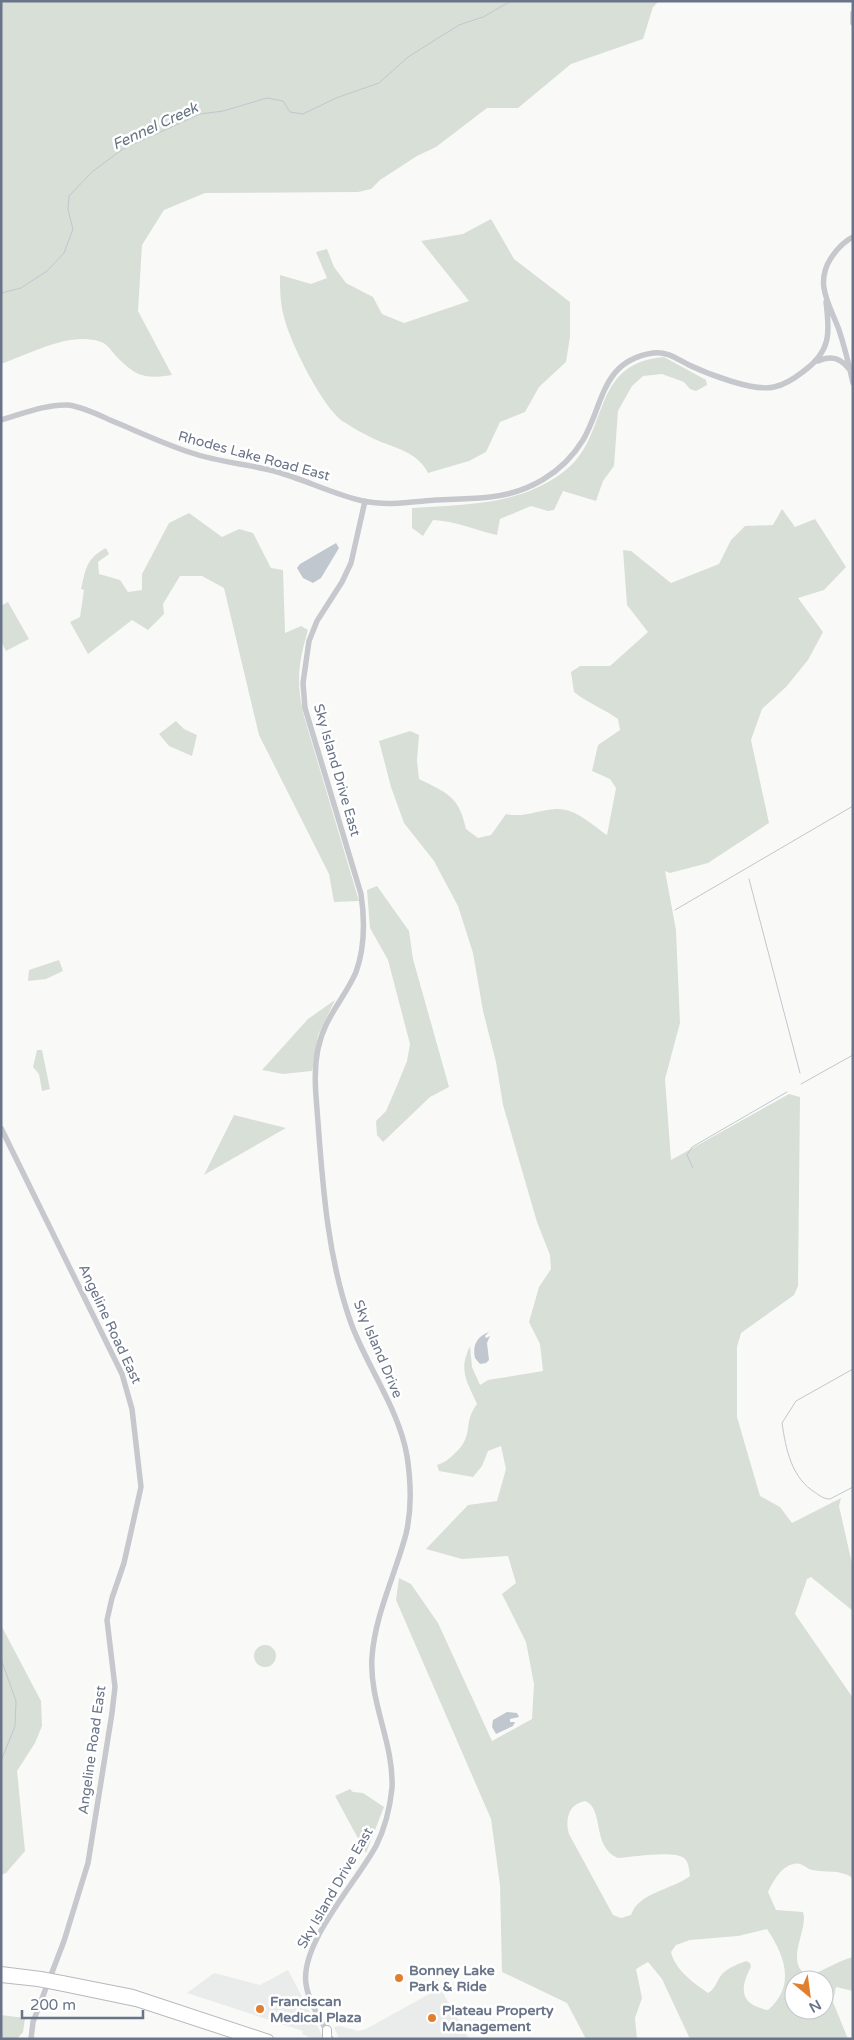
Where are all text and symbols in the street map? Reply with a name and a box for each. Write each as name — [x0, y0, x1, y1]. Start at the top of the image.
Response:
water label: Fennel Creek — [109, 98, 202, 154]
street label: Rhodes Lake Road East — [176, 428, 332, 485]
street label: Sky Island Drive East — [310, 702, 364, 839]
street label: Angeline Road East — [75, 1261, 145, 1387]
street label: Sky Island Drive — [350, 1297, 406, 1401]
street label: Angeline Road East — [75, 1684, 110, 1816]
street label: Sky Island Drive East — [293, 1824, 377, 1952]
place label: Bonney Lake Park & Ride — [409, 1962, 495, 1995]
north arrow — [784, 1970, 834, 2020]
marker: Bonney Lake Park & Ride — [393, 1972, 405, 1984]
scale bar — [22, 1988, 144, 2020]
place label: Franciscan Medical Plaza — [270, 1993, 362, 2026]
text: 200 m — [30, 1996, 76, 2014]
text: N — [806, 1996, 824, 2016]
place label: Plateau Property Management — [442, 2002, 554, 2035]
marker: Franciscan Medical Plaza — [254, 2003, 266, 2015]
marker: Plateau Property Management — [426, 2012, 438, 2024]

